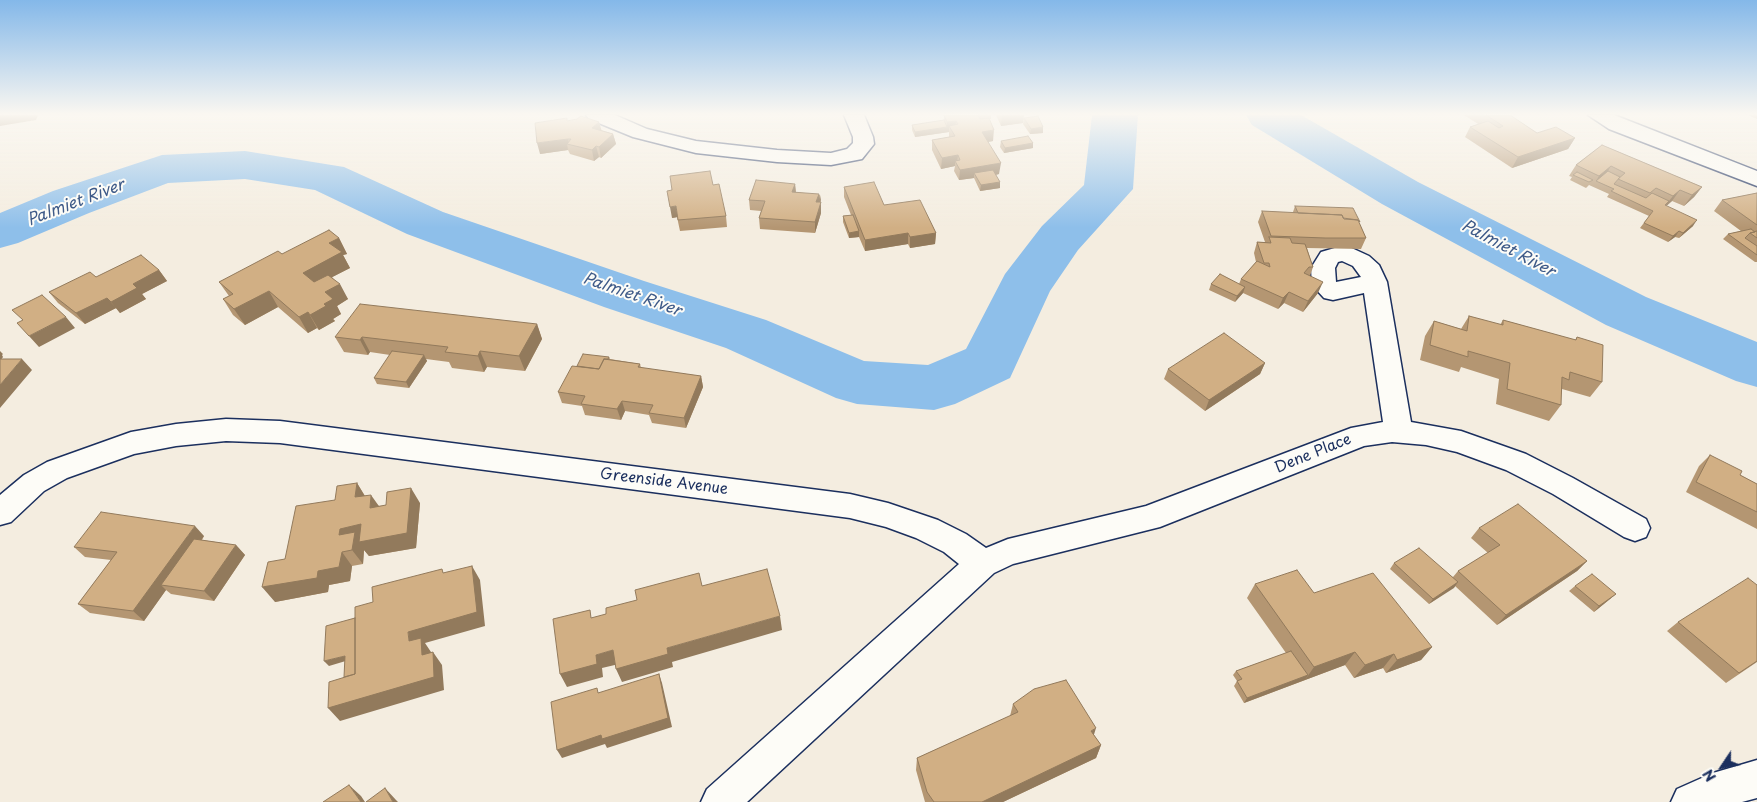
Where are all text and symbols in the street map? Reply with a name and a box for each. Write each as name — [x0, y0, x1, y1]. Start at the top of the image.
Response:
water label: Palmiet River — [25, 176, 127, 230]
water label: Palmiet River — [1458, 216, 1558, 282]
water label: Palmiet River — [580, 269, 684, 321]
street label: Dene Place — [1272, 430, 1354, 478]
street label: Greenside Avenue — [599, 465, 729, 499]
north arrow — [1697, 742, 1747, 792]
text: N — [1697, 765, 1721, 786]

